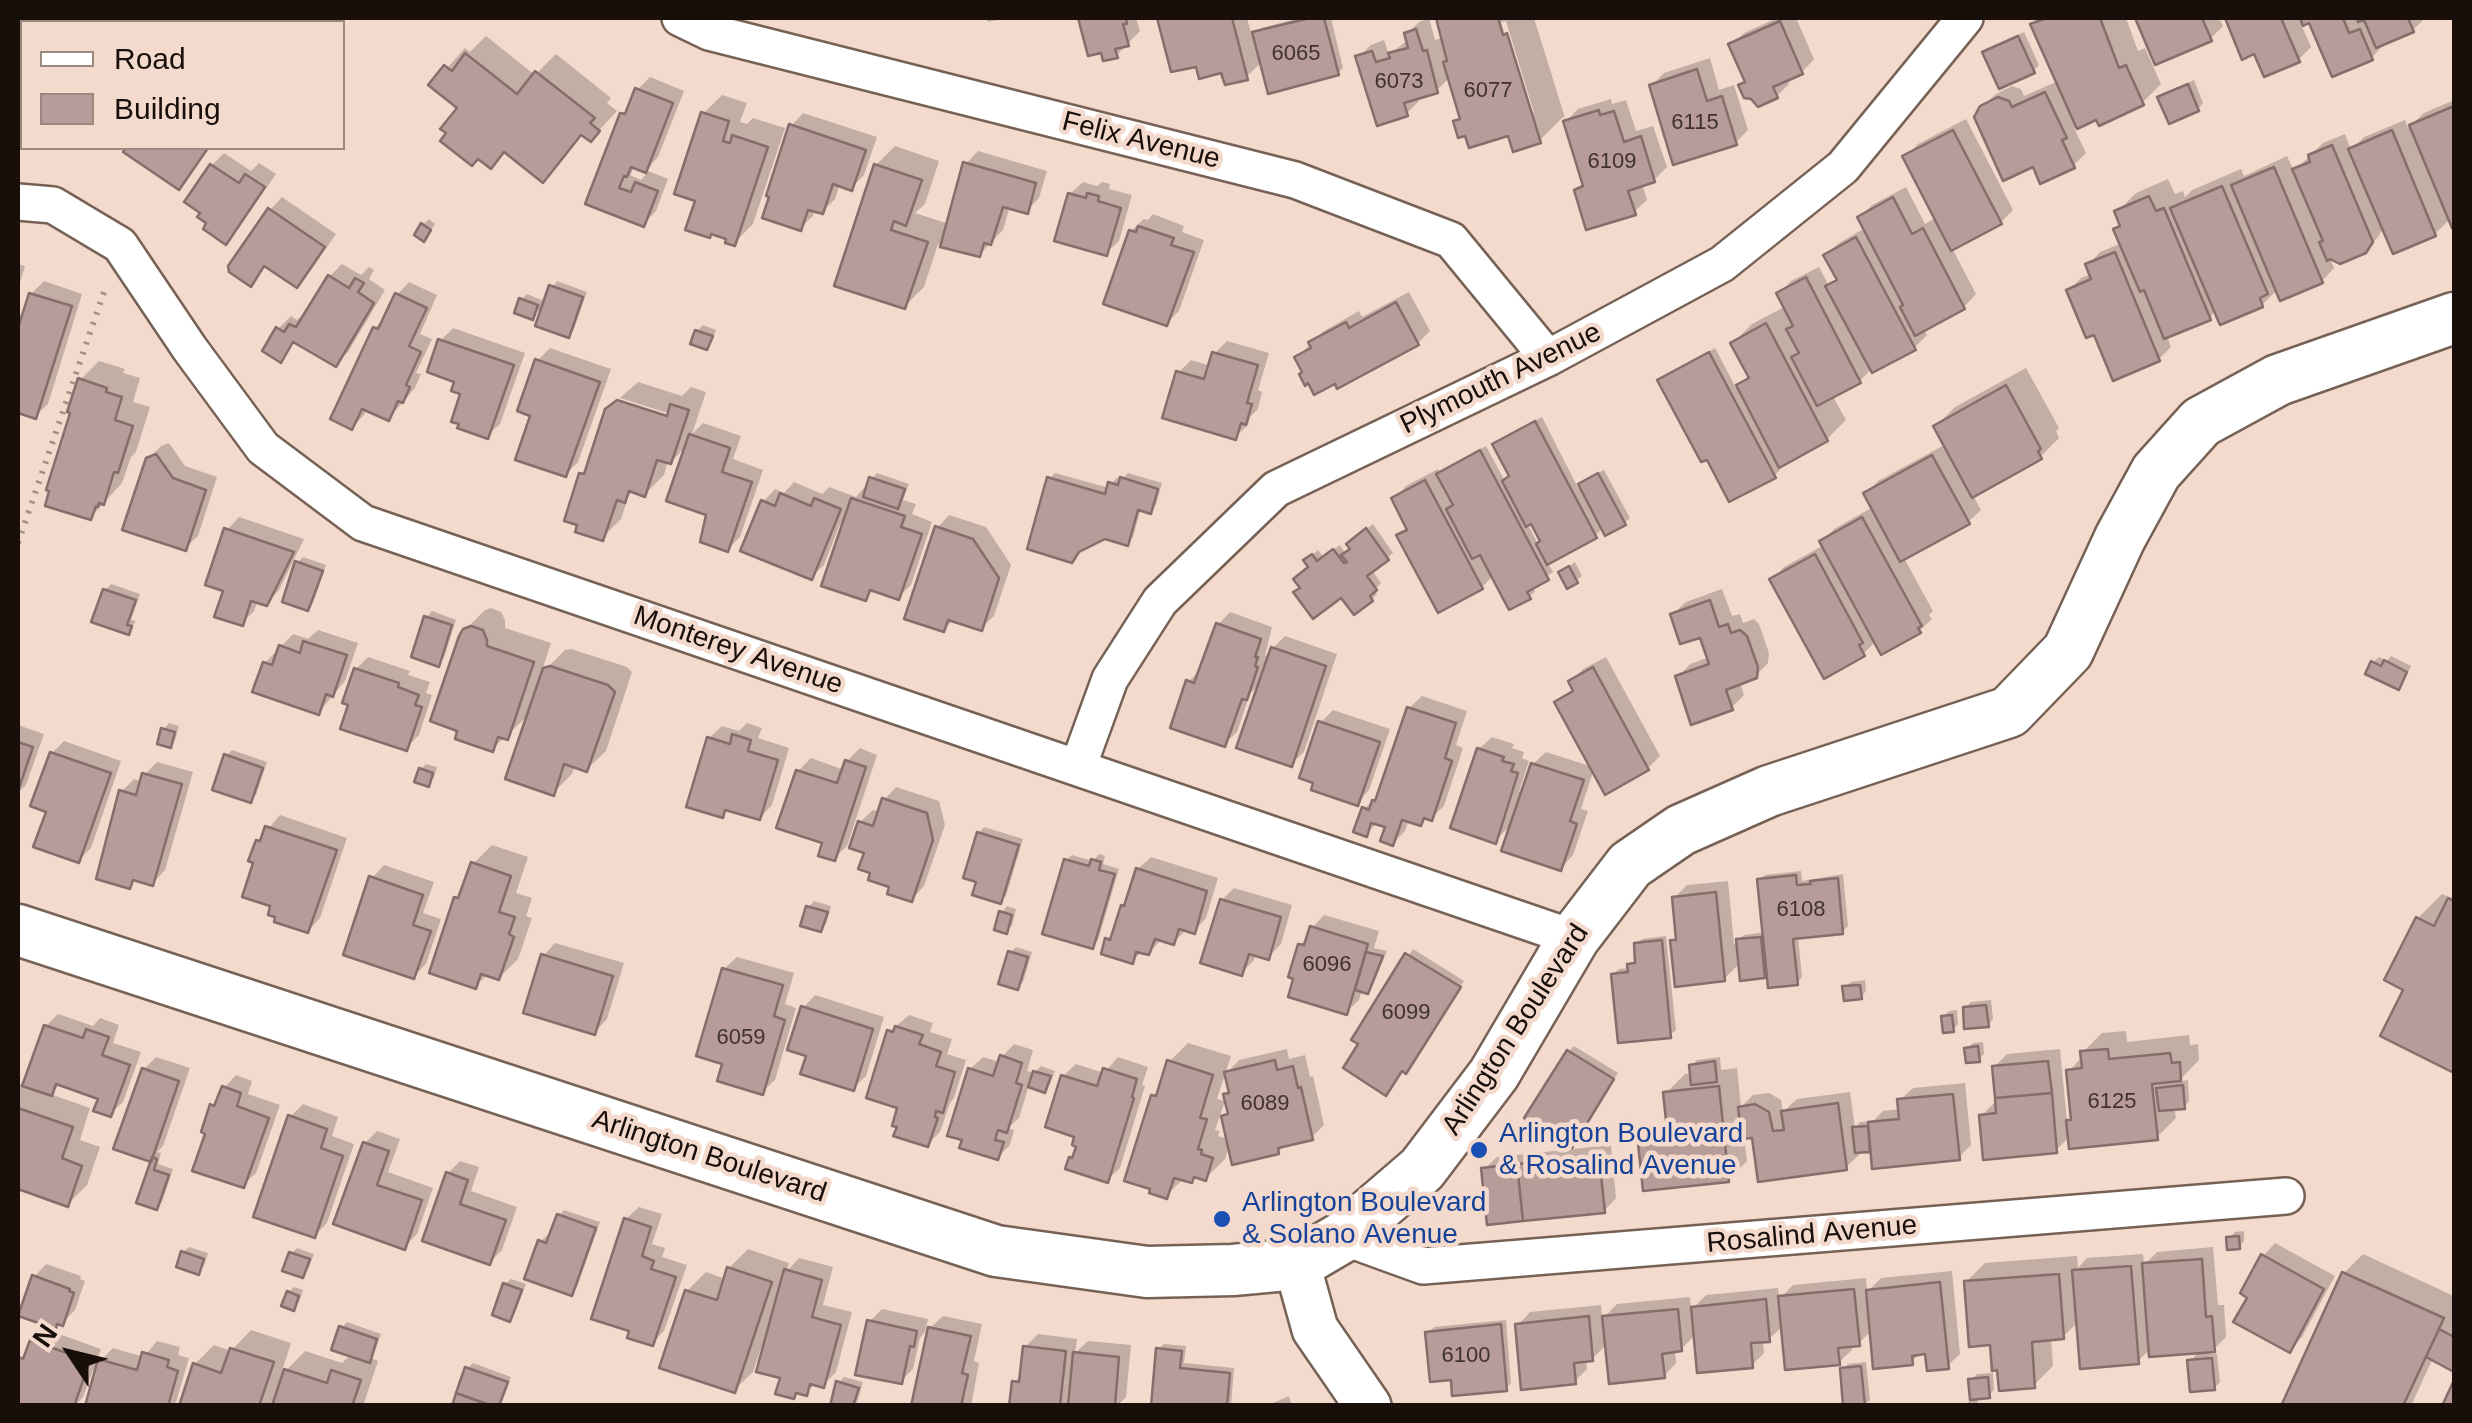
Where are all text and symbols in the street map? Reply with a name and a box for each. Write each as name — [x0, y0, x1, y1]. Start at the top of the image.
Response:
legend — [20, 20, 345, 150]
house number: 6065 — [1272, 41, 1320, 67]
text: Road — [114, 42, 186, 75]
house number: 6073 — [1375, 69, 1423, 95]
house number: 6077 — [1464, 78, 1512, 104]
text: Building — [114, 92, 221, 125]
street label: Felix Avenue — [1059, 105, 1223, 177]
house number: 6115 — [1671, 110, 1719, 136]
house number: 6109 — [1588, 149, 1636, 175]
street label: Plymouth Avenue — [1395, 316, 1607, 442]
street label: Monterey Avenue — [629, 599, 847, 703]
house number: 6108 — [1777, 897, 1825, 923]
street label: Arlington Boulevard — [1435, 918, 1597, 1142]
house number: 6096 — [1303, 952, 1351, 978]
house number: 6099 — [1382, 1000, 1430, 1026]
house number: 6059 — [717, 1025, 765, 1051]
house number: 6125 — [2088, 1089, 2136, 1115]
house number: 6089 — [1241, 1091, 1289, 1117]
street label: Arlington Boulevard — [588, 1103, 830, 1211]
place label: Arlington Boulevard & Rosalind Avenue — [1499, 1117, 1743, 1183]
marker: Arlington Boulevard & Rosalind Avenue — [1468, 1139, 1490, 1161]
place label: Arlington Boulevard & Solano Avenue — [1242, 1186, 1486, 1252]
marker: Arlington Boulevard & Solano Avenue — [1211, 1208, 1233, 1230]
street label: Rosalind Avenue — [1705, 1209, 1919, 1261]
north arrow — [20, 1303, 120, 1403]
text: N — [27, 1318, 64, 1353]
house number: 6100 — [1442, 1343, 1490, 1369]

